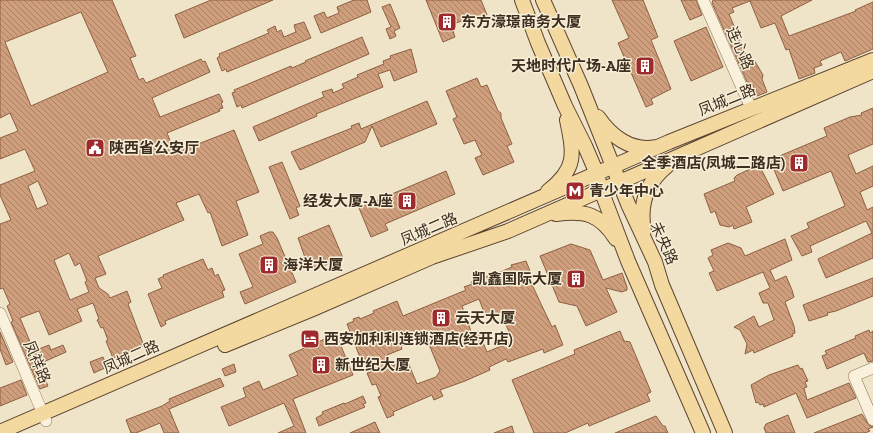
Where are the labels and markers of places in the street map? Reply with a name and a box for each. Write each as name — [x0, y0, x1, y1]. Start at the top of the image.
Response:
building icon: 东方濠璟商务大厦 — [436, 11, 458, 33]
place label: 东方濠璟商务大厦 — [461, 13, 581, 31]
building icon: 天地时代广场-A座 — [634, 55, 656, 77]
place label: 天地时代广场-A座 — [511, 57, 631, 75]
public building icon: 陕西省公安厅 — [84, 137, 106, 159]
place label: 陕西省公安厅 — [109, 139, 199, 157]
building icon: 全季酒店(凤城二路店) — [788, 152, 810, 174]
place label: 全季酒店(凤城二路店) — [641, 154, 785, 172]
metro station icon: 青少年中心 — [564, 180, 586, 202]
place label: 青少年中心 — [589, 182, 664, 200]
building icon: 经发大厦-A座 — [396, 190, 418, 212]
place label: 经发大厦-A座 — [303, 192, 393, 210]
building icon: 海洋大厦 — [258, 254, 280, 276]
place label: 海洋大厦 — [283, 256, 343, 274]
building icon: 凯鑫国际大厦 — [565, 268, 587, 290]
place label: 凯鑫国际大厦 — [472, 270, 562, 288]
building icon: 云天大厦 — [430, 307, 452, 329]
place label: 云天大厦 — [455, 309, 515, 327]
hotel icon: 西安加利利连锁酒店(经开店) — [299, 328, 321, 350]
place label: 西安加利利连锁酒店(经开店) — [324, 330, 513, 348]
building icon: 新世纪大厦 — [310, 354, 332, 376]
place label: 新世纪大厦 — [335, 356, 410, 374]

